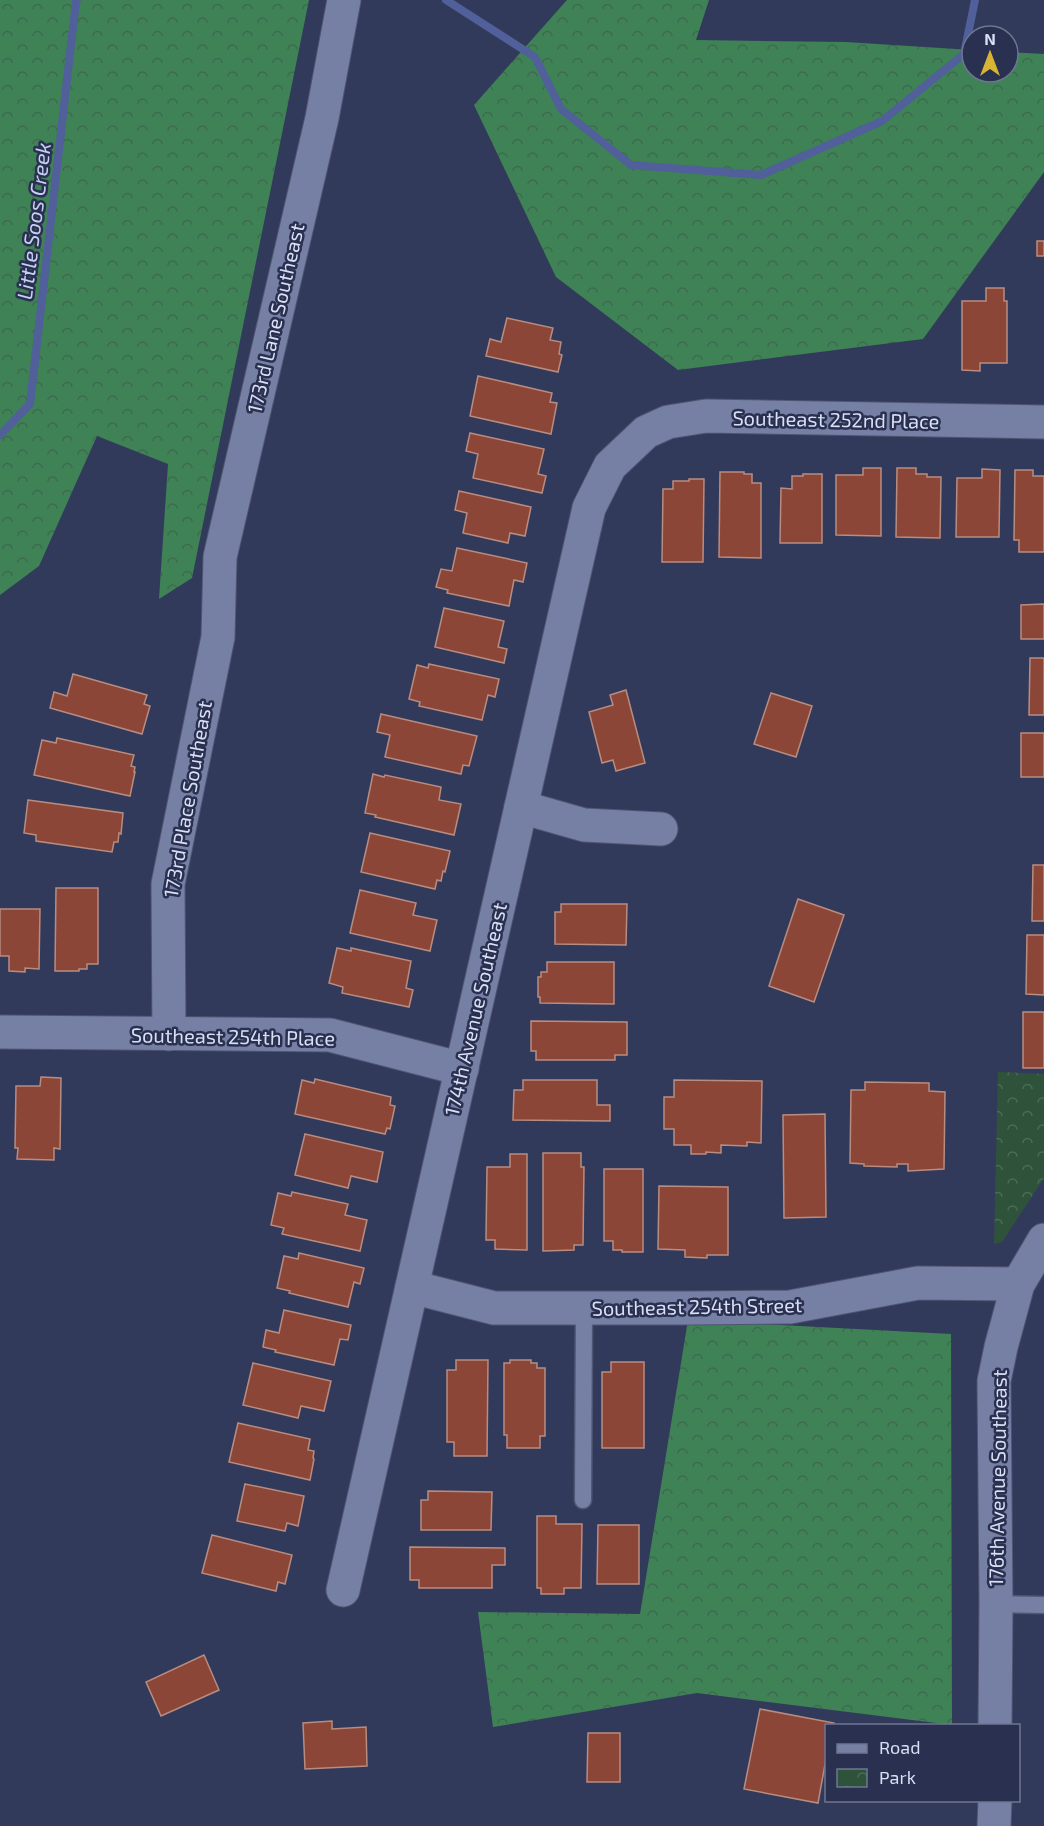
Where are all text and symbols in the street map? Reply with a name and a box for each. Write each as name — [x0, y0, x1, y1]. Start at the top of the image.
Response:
north arrow — [960, 24, 1020, 84]
text: N — [984, 29, 996, 48]
water label: Little Soos Creek — [11, 141, 55, 301]
street label: 173rd Lane Southeast — [242, 220, 309, 415]
street label: Southeast 252nd Place — [732, 405, 940, 433]
street label: 173rd Place Southeast — [158, 698, 216, 899]
street label: 174th Avenue Southeast — [439, 900, 511, 1118]
street label: Southeast 254th Place — [131, 1022, 335, 1050]
street label: Southeast 254th Street — [591, 1292, 803, 1320]
street label: 176th Avenue Southeast — [983, 1369, 1011, 1587]
legend — [825, 1724, 1020, 1802]
text: Road — [879, 1736, 920, 1758]
text: Park — [879, 1766, 916, 1788]

